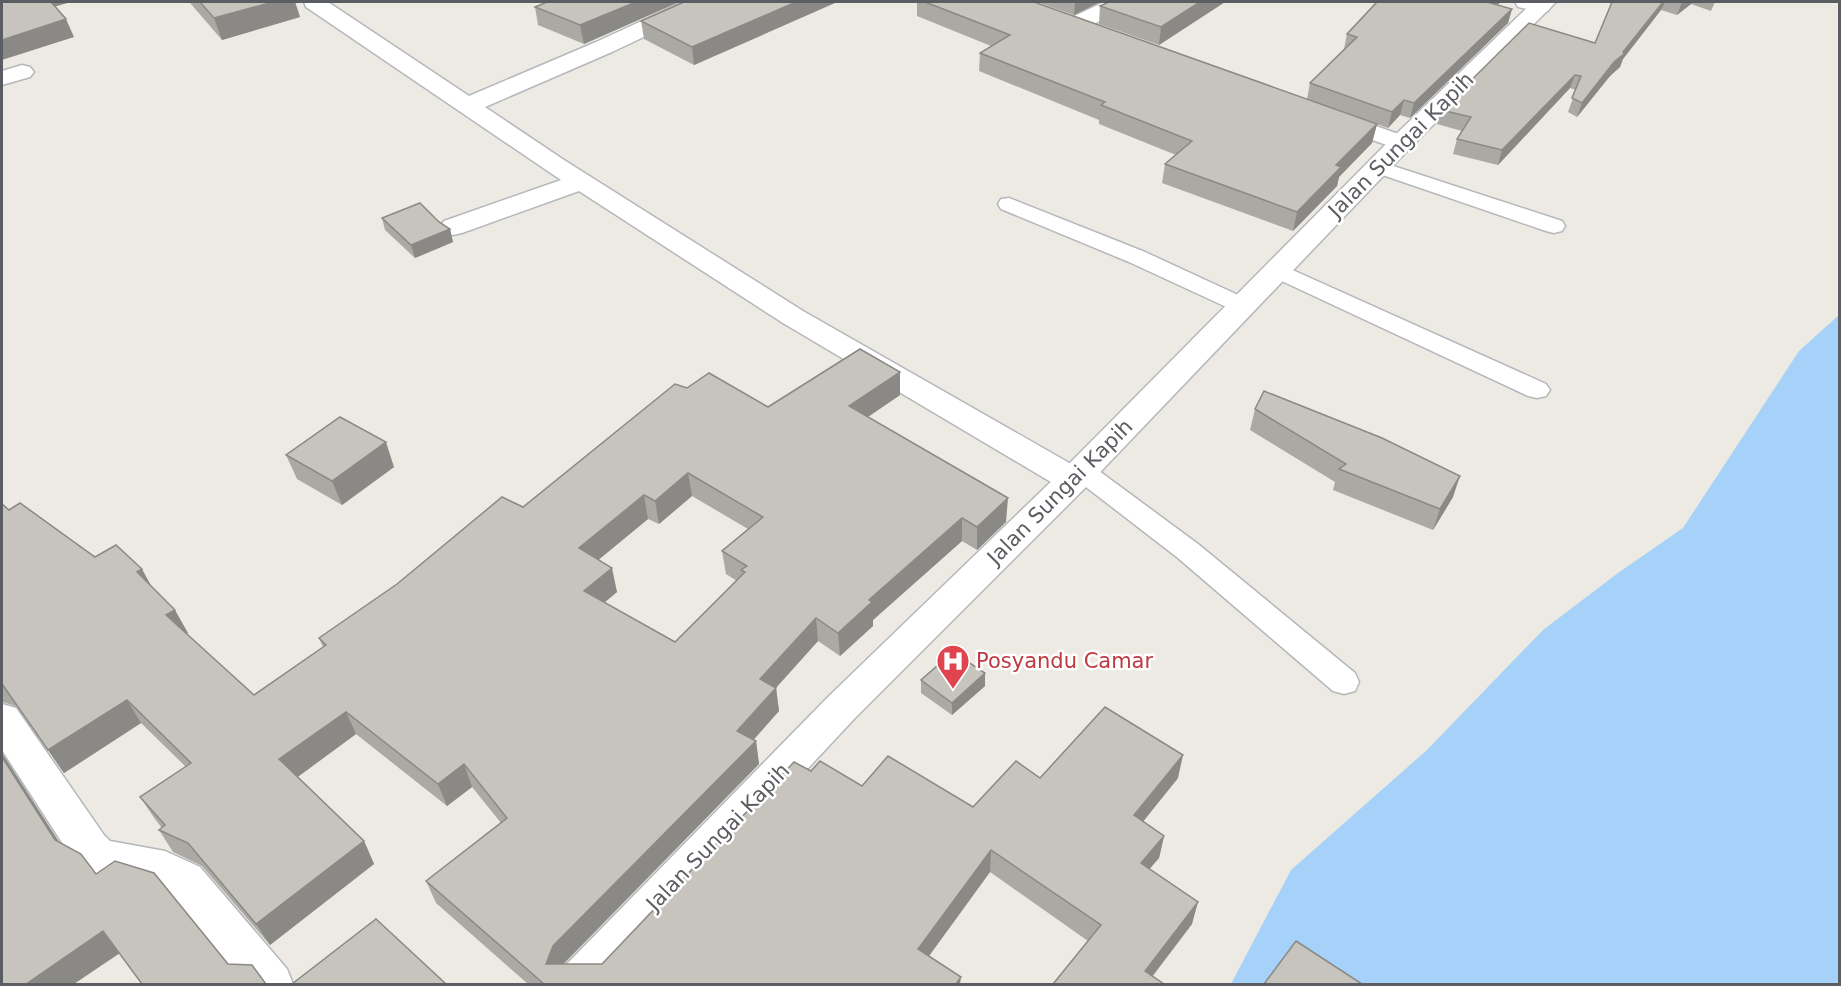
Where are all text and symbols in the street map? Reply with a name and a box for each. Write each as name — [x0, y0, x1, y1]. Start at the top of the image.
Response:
street label: Jalan Sungai Kapih — [1322, 68, 1478, 224]
street label: Jalan Sungai Kapih — [981, 415, 1137, 571]
hospital icon: Posyandu Camar — [935, 643, 971, 690]
place label: Posyandu Camar — [976, 649, 1153, 673]
street label: Jalan Sungai Kapih — [640, 758, 794, 917]

